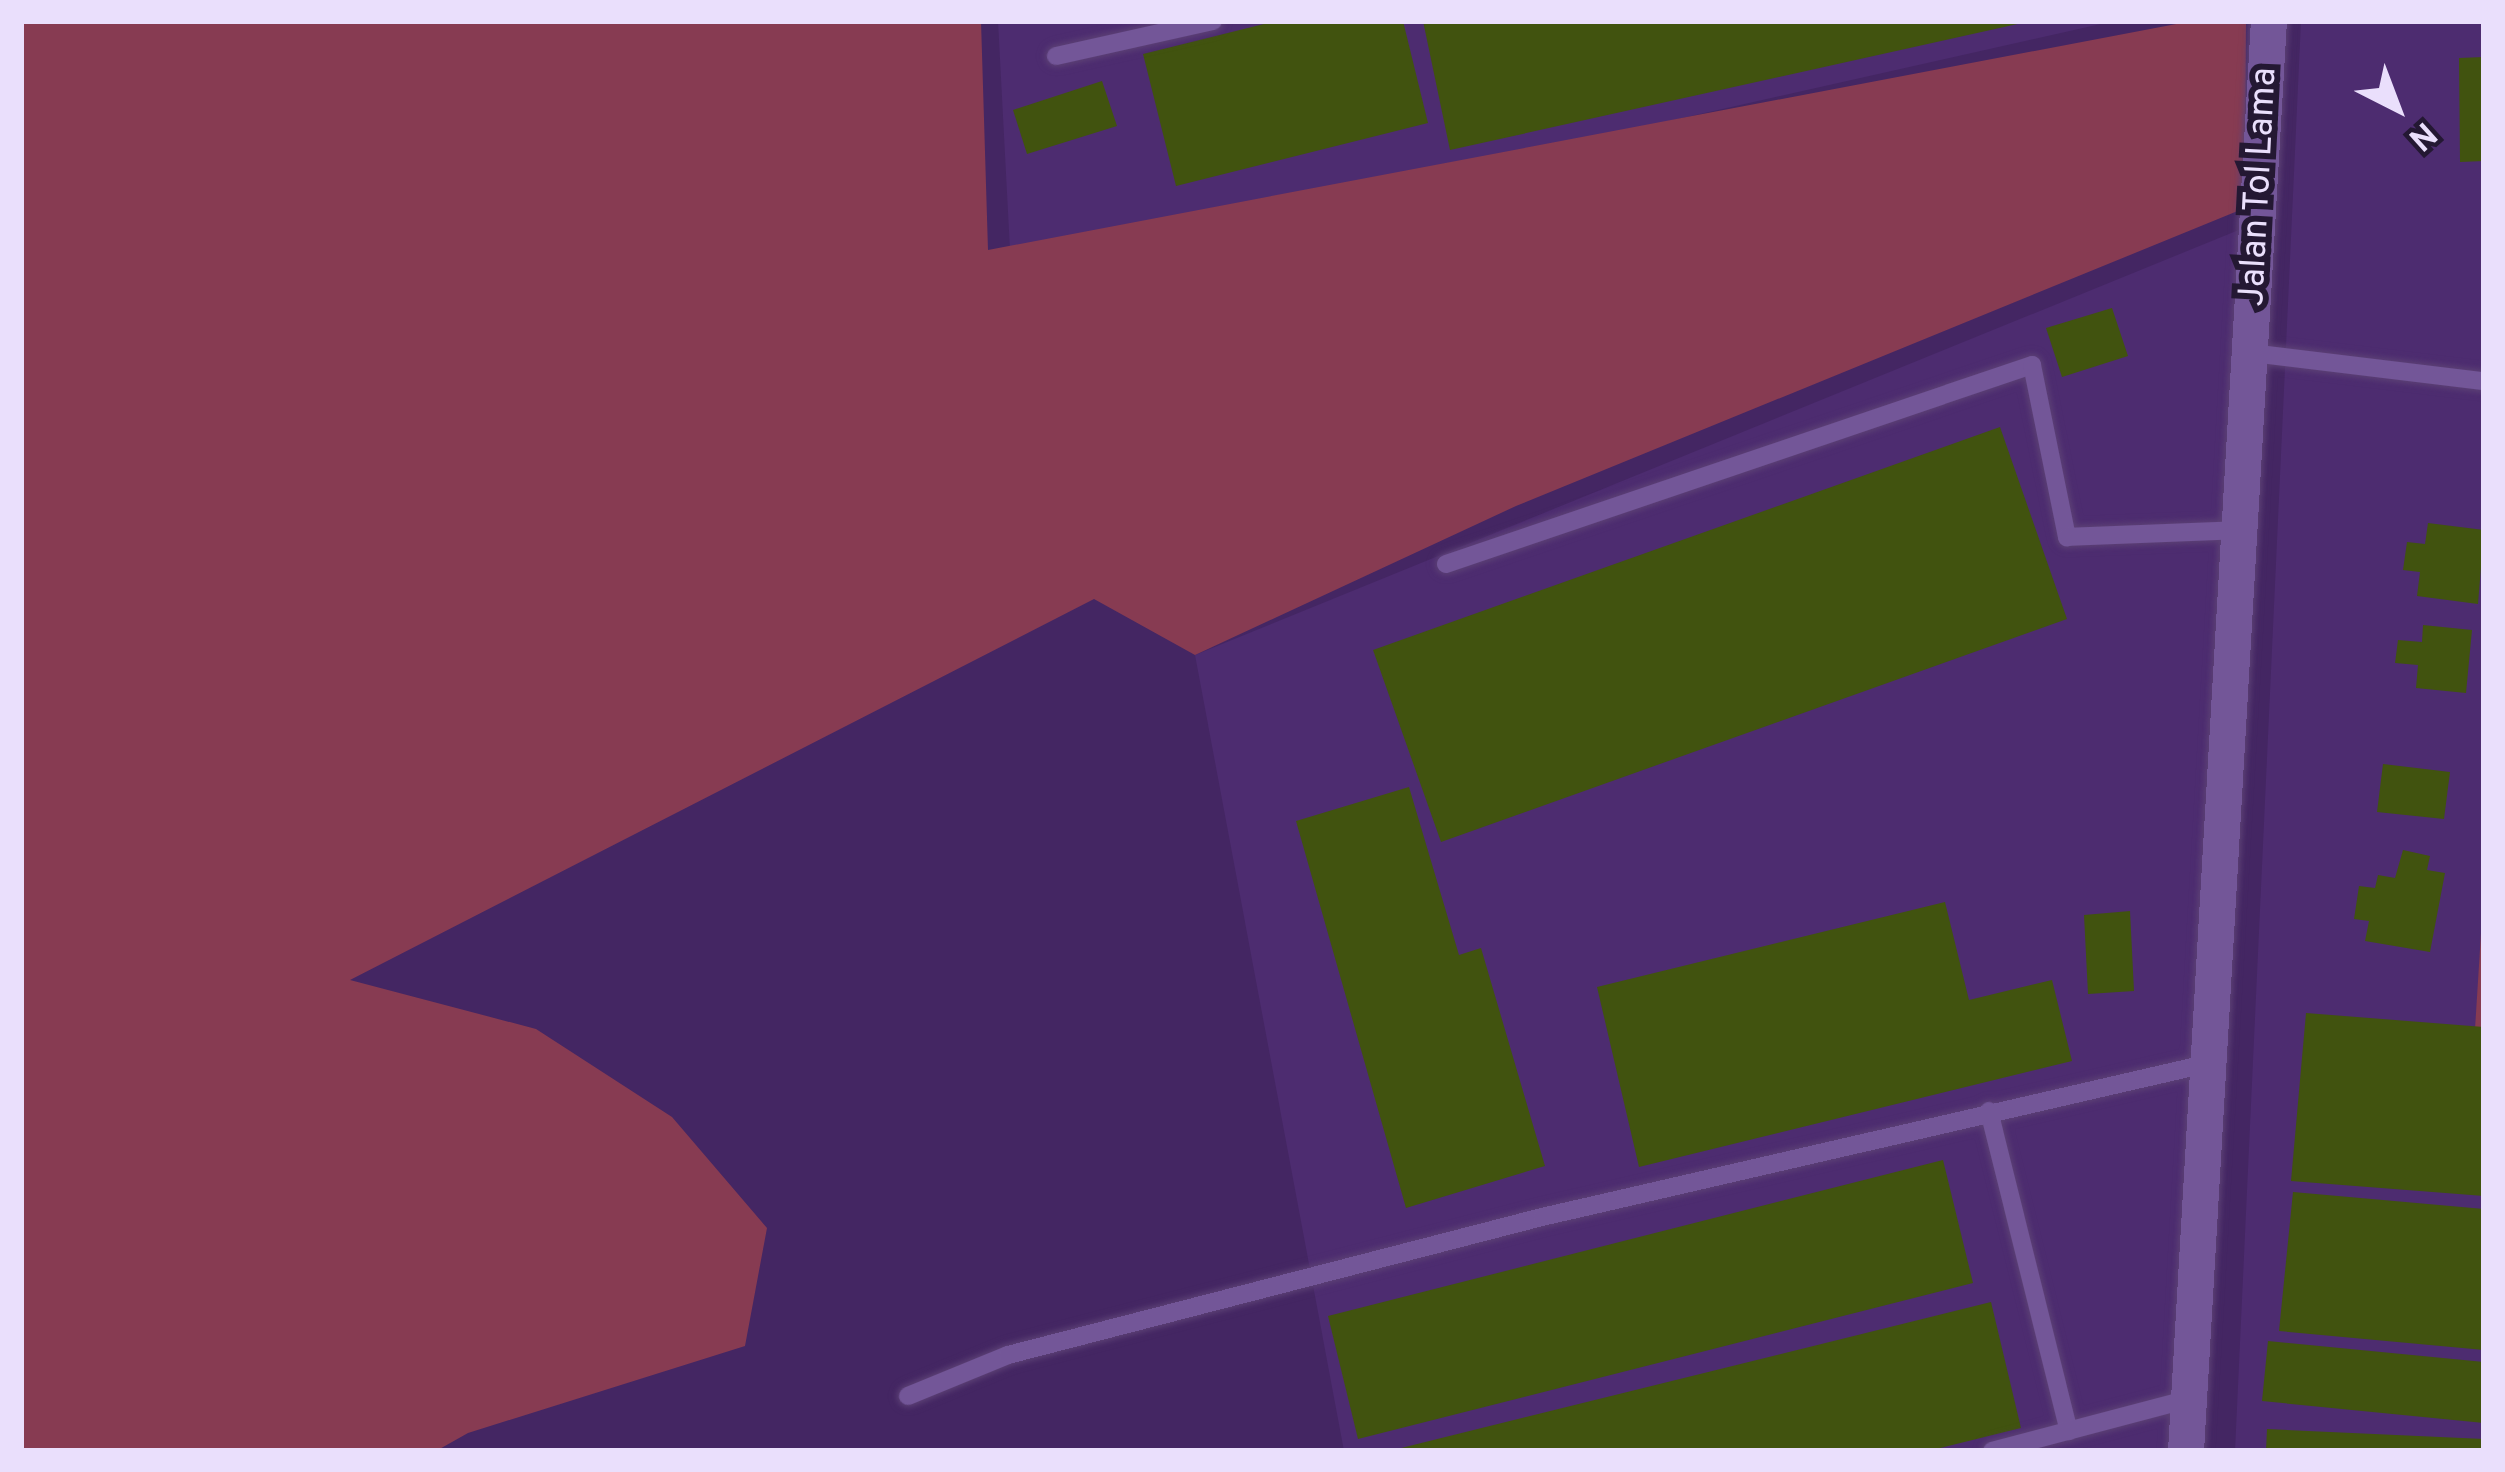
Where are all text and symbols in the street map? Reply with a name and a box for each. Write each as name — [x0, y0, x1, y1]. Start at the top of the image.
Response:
north arrow — [2337, 48, 2457, 168]
street label: Jalan Tol Lama — [2232, 66, 2288, 308]
text: N — [2398, 111, 2444, 158]

